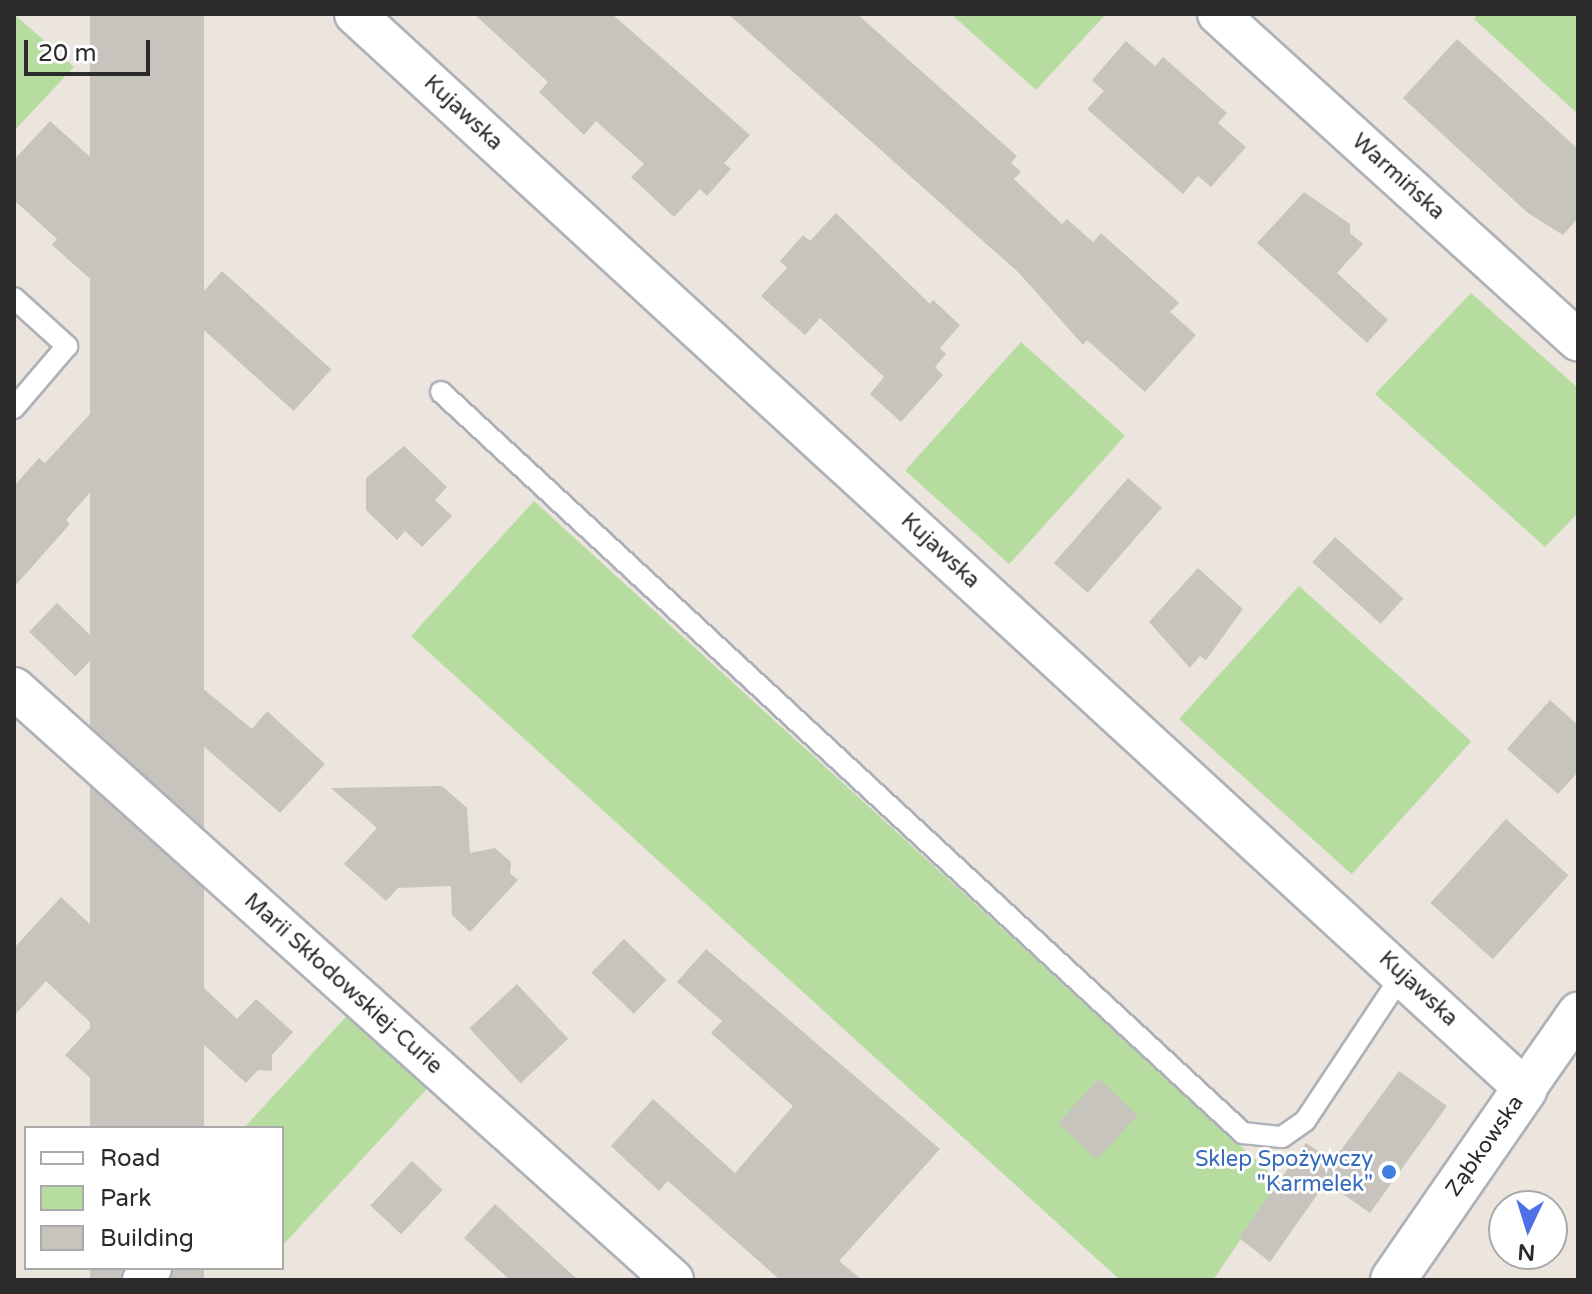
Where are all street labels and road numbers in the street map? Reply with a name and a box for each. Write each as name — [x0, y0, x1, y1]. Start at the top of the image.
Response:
street label: Kujawska — [418, 70, 508, 156]
street label: Warmińska — [1346, 128, 1450, 226]
street label: Kujawska — [895, 508, 985, 594]
street label: Marii Skłodowskiej-Curie — [238, 888, 448, 1080]
street label: Kujawska — [1373, 946, 1463, 1032]
street label: Ząbkowska — [1441, 1090, 1529, 1202]

